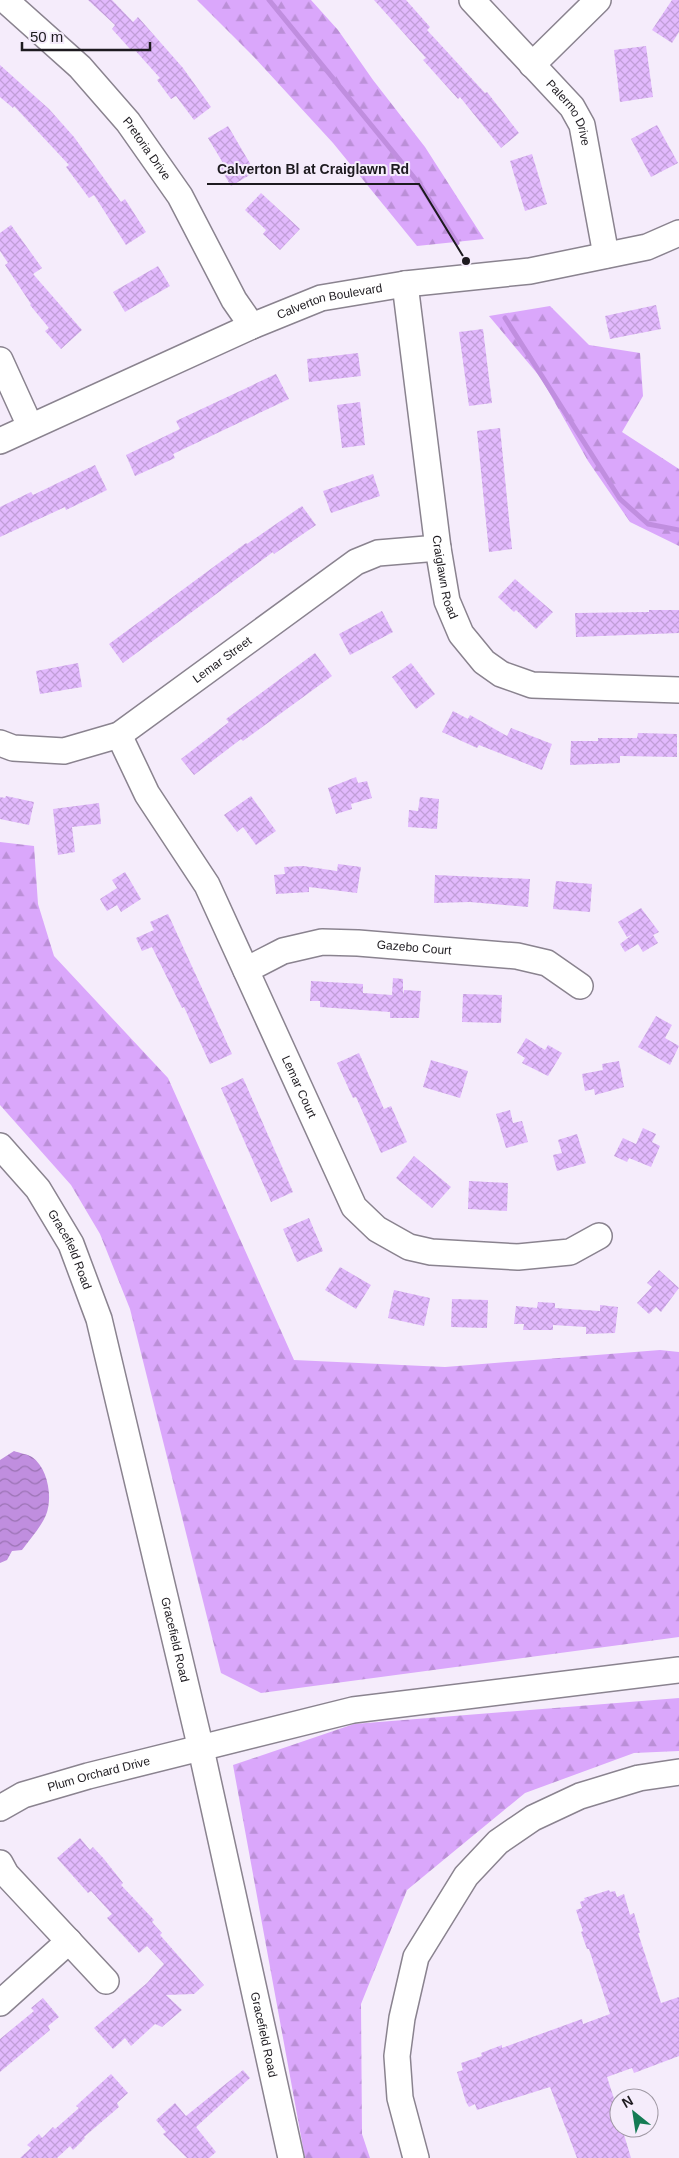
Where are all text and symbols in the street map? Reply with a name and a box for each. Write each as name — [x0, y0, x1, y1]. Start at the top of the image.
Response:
scale bar — [22, 20, 150, 52]
text: 50 m — [30, 28, 63, 45]
street label: Palermo Drive — [543, 77, 593, 147]
street label: Pretoria Drive — [120, 114, 174, 183]
callout: Calverton Bl at Craiglawn Rd — [207, 155, 419, 184]
text: Calverton Bl at Craiglawn Rd — [217, 161, 409, 177]
street label: Calverton Boulevard — [275, 281, 383, 322]
street label: Craiglawn Road — [429, 534, 461, 621]
street label: Lemar Street — [190, 633, 255, 686]
street label: Gazebo Court — [376, 938, 453, 958]
street label: Lemar Court — [279, 1053, 320, 1121]
street label: Gracefield Road — [45, 1207, 94, 1291]
street label: Gracefield Road — [158, 1596, 192, 1683]
street label: Plum Orchard Drive — [46, 1754, 152, 1794]
street label: Gracefield Road — [248, 1991, 280, 2079]
north arrow — [609, 2088, 659, 2138]
text: N — [619, 2092, 636, 2111]

